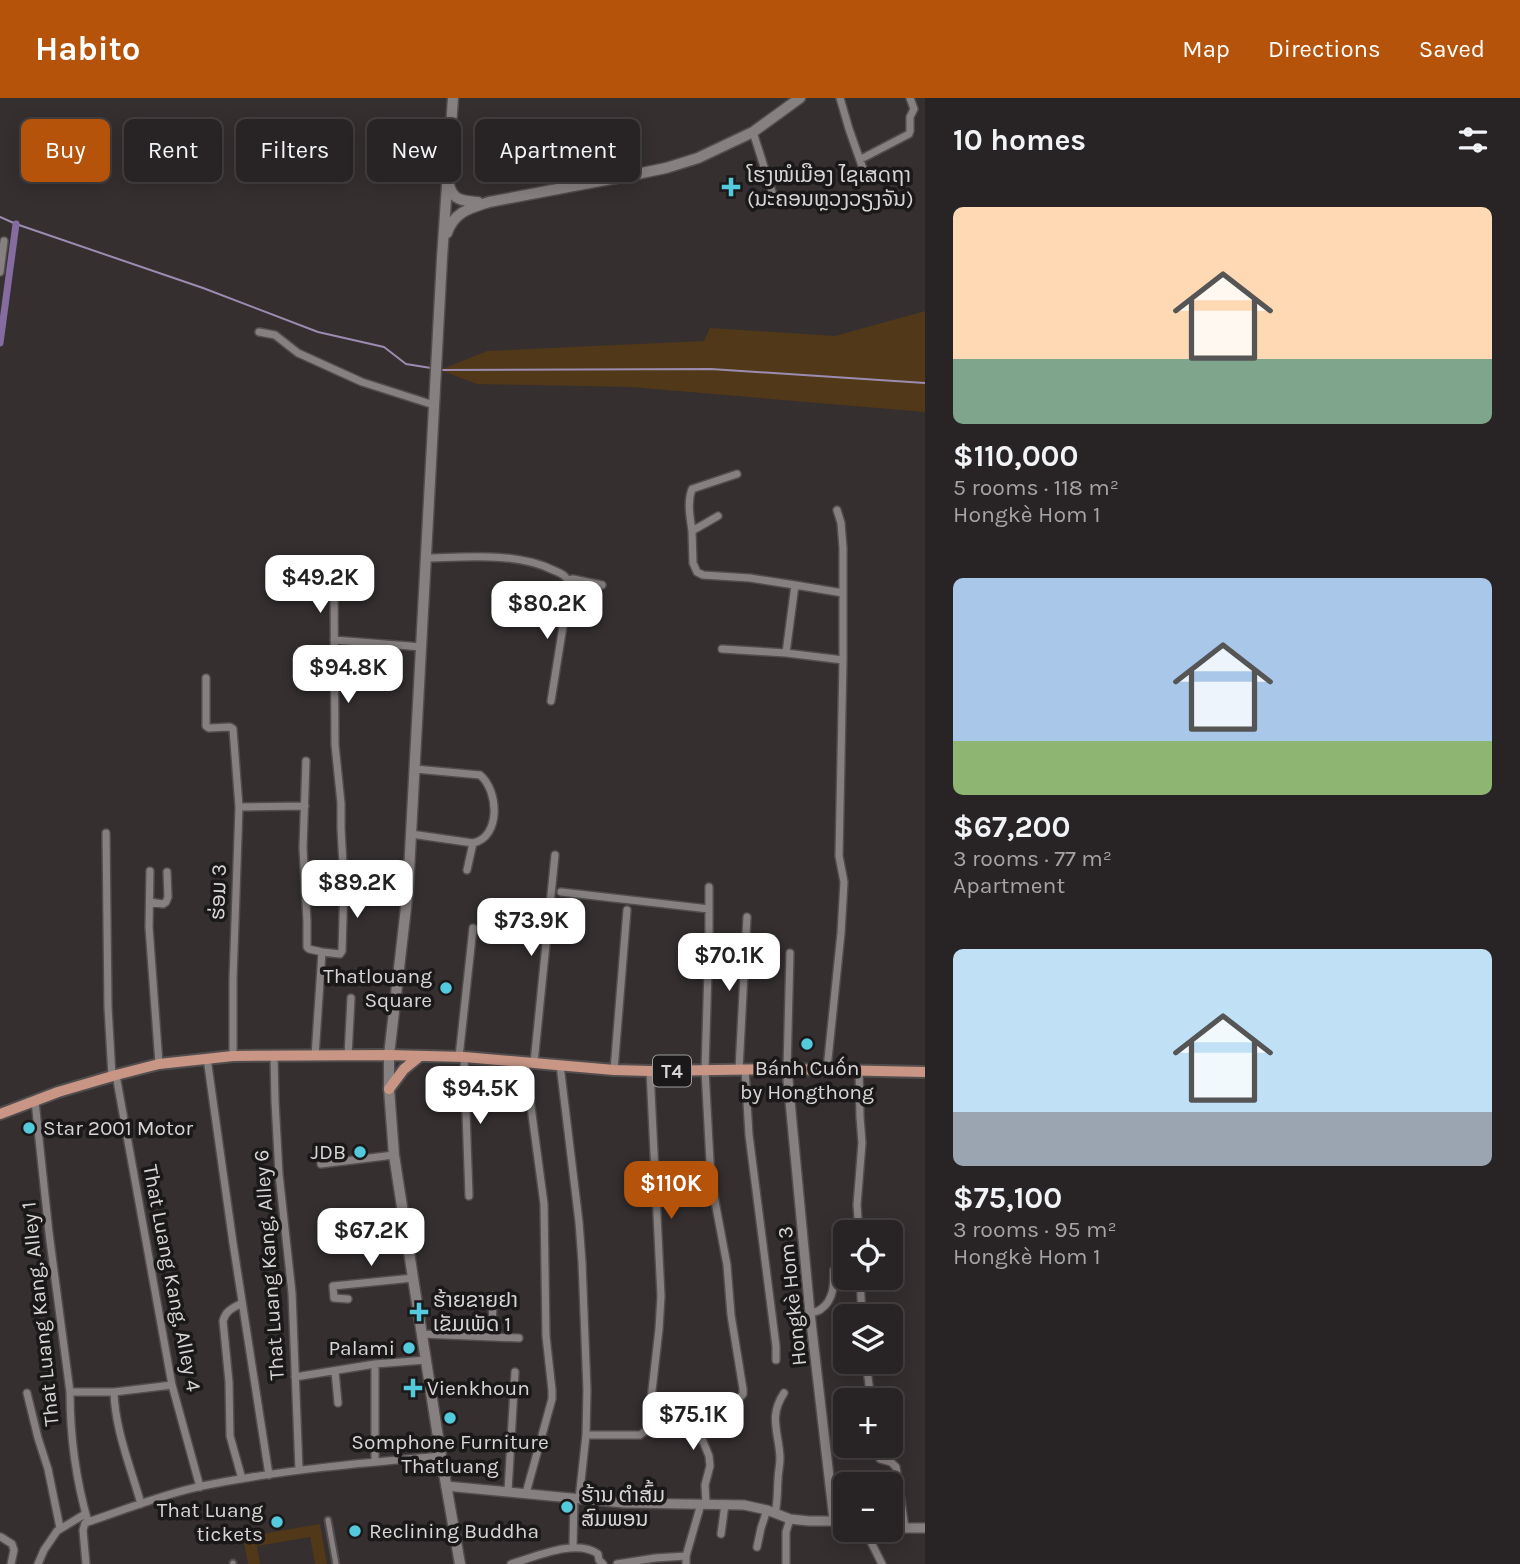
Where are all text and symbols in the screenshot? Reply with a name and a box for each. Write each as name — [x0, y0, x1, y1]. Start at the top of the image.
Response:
text: Habito — [35, 30, 140, 68]
text: Map — [1182, 35, 1230, 63]
text: Directions — [1268, 35, 1381, 63]
text: Saved — [1419, 35, 1485, 63]
chip: Buy — [21, 119, 110, 182]
chip: Rent — [124, 119, 222, 182]
chip: Filters — [236, 119, 353, 182]
chip: New — [367, 119, 461, 182]
chip: Apartment — [475, 119, 640, 182]
icon: filters — [1454, 121, 1492, 159]
text: 10 homes — [953, 122, 1086, 158]
place label: ໂຮງໝໍເມືອງ ໄຊເສດຖາ (ນະຄອນຫຼວງວຽງຈັນ) — [746, 162, 914, 212]
marker: ໂຮງໝໍເມືອງ ໄຊເສດຖາ (ນະຄອນຫຼວງວຽງຈັນ) — [721, 177, 741, 197]
icon: home — [1160, 253, 1286, 379]
text: $110,000 — [953, 438, 1079, 474]
text: 5 rooms · 118 m² — [953, 474, 1119, 501]
text: Hongkè Hom 1 — [953, 501, 1101, 528]
pin: $49.2K — [263, 556, 377, 615]
text: $49.2K — [281, 564, 359, 591]
pin: $80.2K — [490, 582, 604, 641]
text: $80.2K — [507, 590, 587, 617]
icon: home — [1160, 624, 1286, 750]
pin: $94.8K — [291, 646, 405, 705]
text: $94.8K — [309, 654, 387, 681]
text: $67,200 — [953, 809, 1071, 845]
text: 3 rooms · 77 m² — [953, 845, 1112, 872]
pin: $89.2K — [300, 860, 414, 920]
street label: ຮ່ອມ 3 — [205, 863, 231, 921]
text: $89.2K — [318, 869, 396, 896]
text: Apartment — [953, 872, 1065, 899]
pin: $73.9K — [474, 898, 588, 958]
text: $73.9K — [493, 907, 569, 934]
pin: $70.1K — [672, 934, 786, 993]
text: $70.1K — [694, 942, 764, 969]
place label: Thatlouang Square — [323, 964, 432, 1012]
marker: Thatlouang Square — [438, 980, 454, 996]
icon: home — [1160, 995, 1286, 1121]
marker: Bánh Cuốn by Hongthong — [799, 1036, 815, 1052]
road number: T4 — [653, 1056, 691, 1086]
place label: Bánh Cuốn by Hongthong — [740, 1056, 874, 1104]
pin: $94.5K — [423, 1066, 537, 1126]
text: $94.5K — [442, 1075, 518, 1102]
place label: Star 2001 Motor — [43, 1116, 193, 1140]
marker: Star 2001 Motor — [21, 1120, 37, 1136]
place label: JDB — [311, 1140, 346, 1164]
marker: JDB — [352, 1144, 368, 1160]
street label: That Luang Kang, Alley 6 — [249, 1149, 289, 1381]
pin: $110K — [622, 1162, 720, 1221]
street label: That Luang Kang, Alley 4 — [138, 1163, 206, 1394]
text: $110K — [640, 1170, 702, 1197]
text: $75,100 — [953, 1180, 1062, 1216]
street label: That Luang Kang, Alley 1 — [16, 1200, 64, 1428]
pin: $67.2K — [314, 1208, 428, 1268]
text: 3 rooms · 95 m² — [953, 1216, 1117, 1243]
text: $67.2K — [333, 1217, 409, 1244]
map controls — [833, 1220, 903, 1542]
button: locate — [833, 1220, 903, 1290]
street label: Hongkè Hom 3 — [773, 1225, 811, 1367]
text: Hongkè Hom 1 — [953, 1243, 1101, 1270]
place label: ຮ້າຍຂາຍຢາ ເຂັມເພັດ 1 — [433, 1288, 518, 1336]
marker: ຮ້າຍຂາຍຢາ ເຂັມເພັດ 1 — [411, 1304, 427, 1320]
button: layers — [833, 1304, 903, 1374]
place label: Palami — [328, 1336, 395, 1360]
marker: Palami — [401, 1340, 417, 1356]
place label: Vienkhoun — [427, 1376, 530, 1400]
marker: Vienkhoun — [405, 1380, 421, 1396]
button: + — [833, 1388, 903, 1458]
pin: $75.1K — [636, 1392, 750, 1452]
text: $75.1K — [659, 1401, 727, 1428]
marker: Somphone Furniture Thatluang — [442, 1410, 458, 1426]
place label: Somphone Furniture Thatluang — [351, 1430, 549, 1478]
button: − — [833, 1472, 903, 1542]
place label: ຮ້ານ ຕຳສົ້ມ ສົມພອນ — [581, 1479, 665, 1531]
place label: That Luang tickets — [157, 1498, 263, 1546]
marker: ຮ້ານ ຕຳສົ້ມ ສົມພອນ — [559, 1499, 575, 1515]
marker: That Luang tickets — [269, 1514, 285, 1530]
place label: Reclining Buddha — [369, 1519, 539, 1543]
marker: Reclining Buddha — [347, 1523, 363, 1539]

